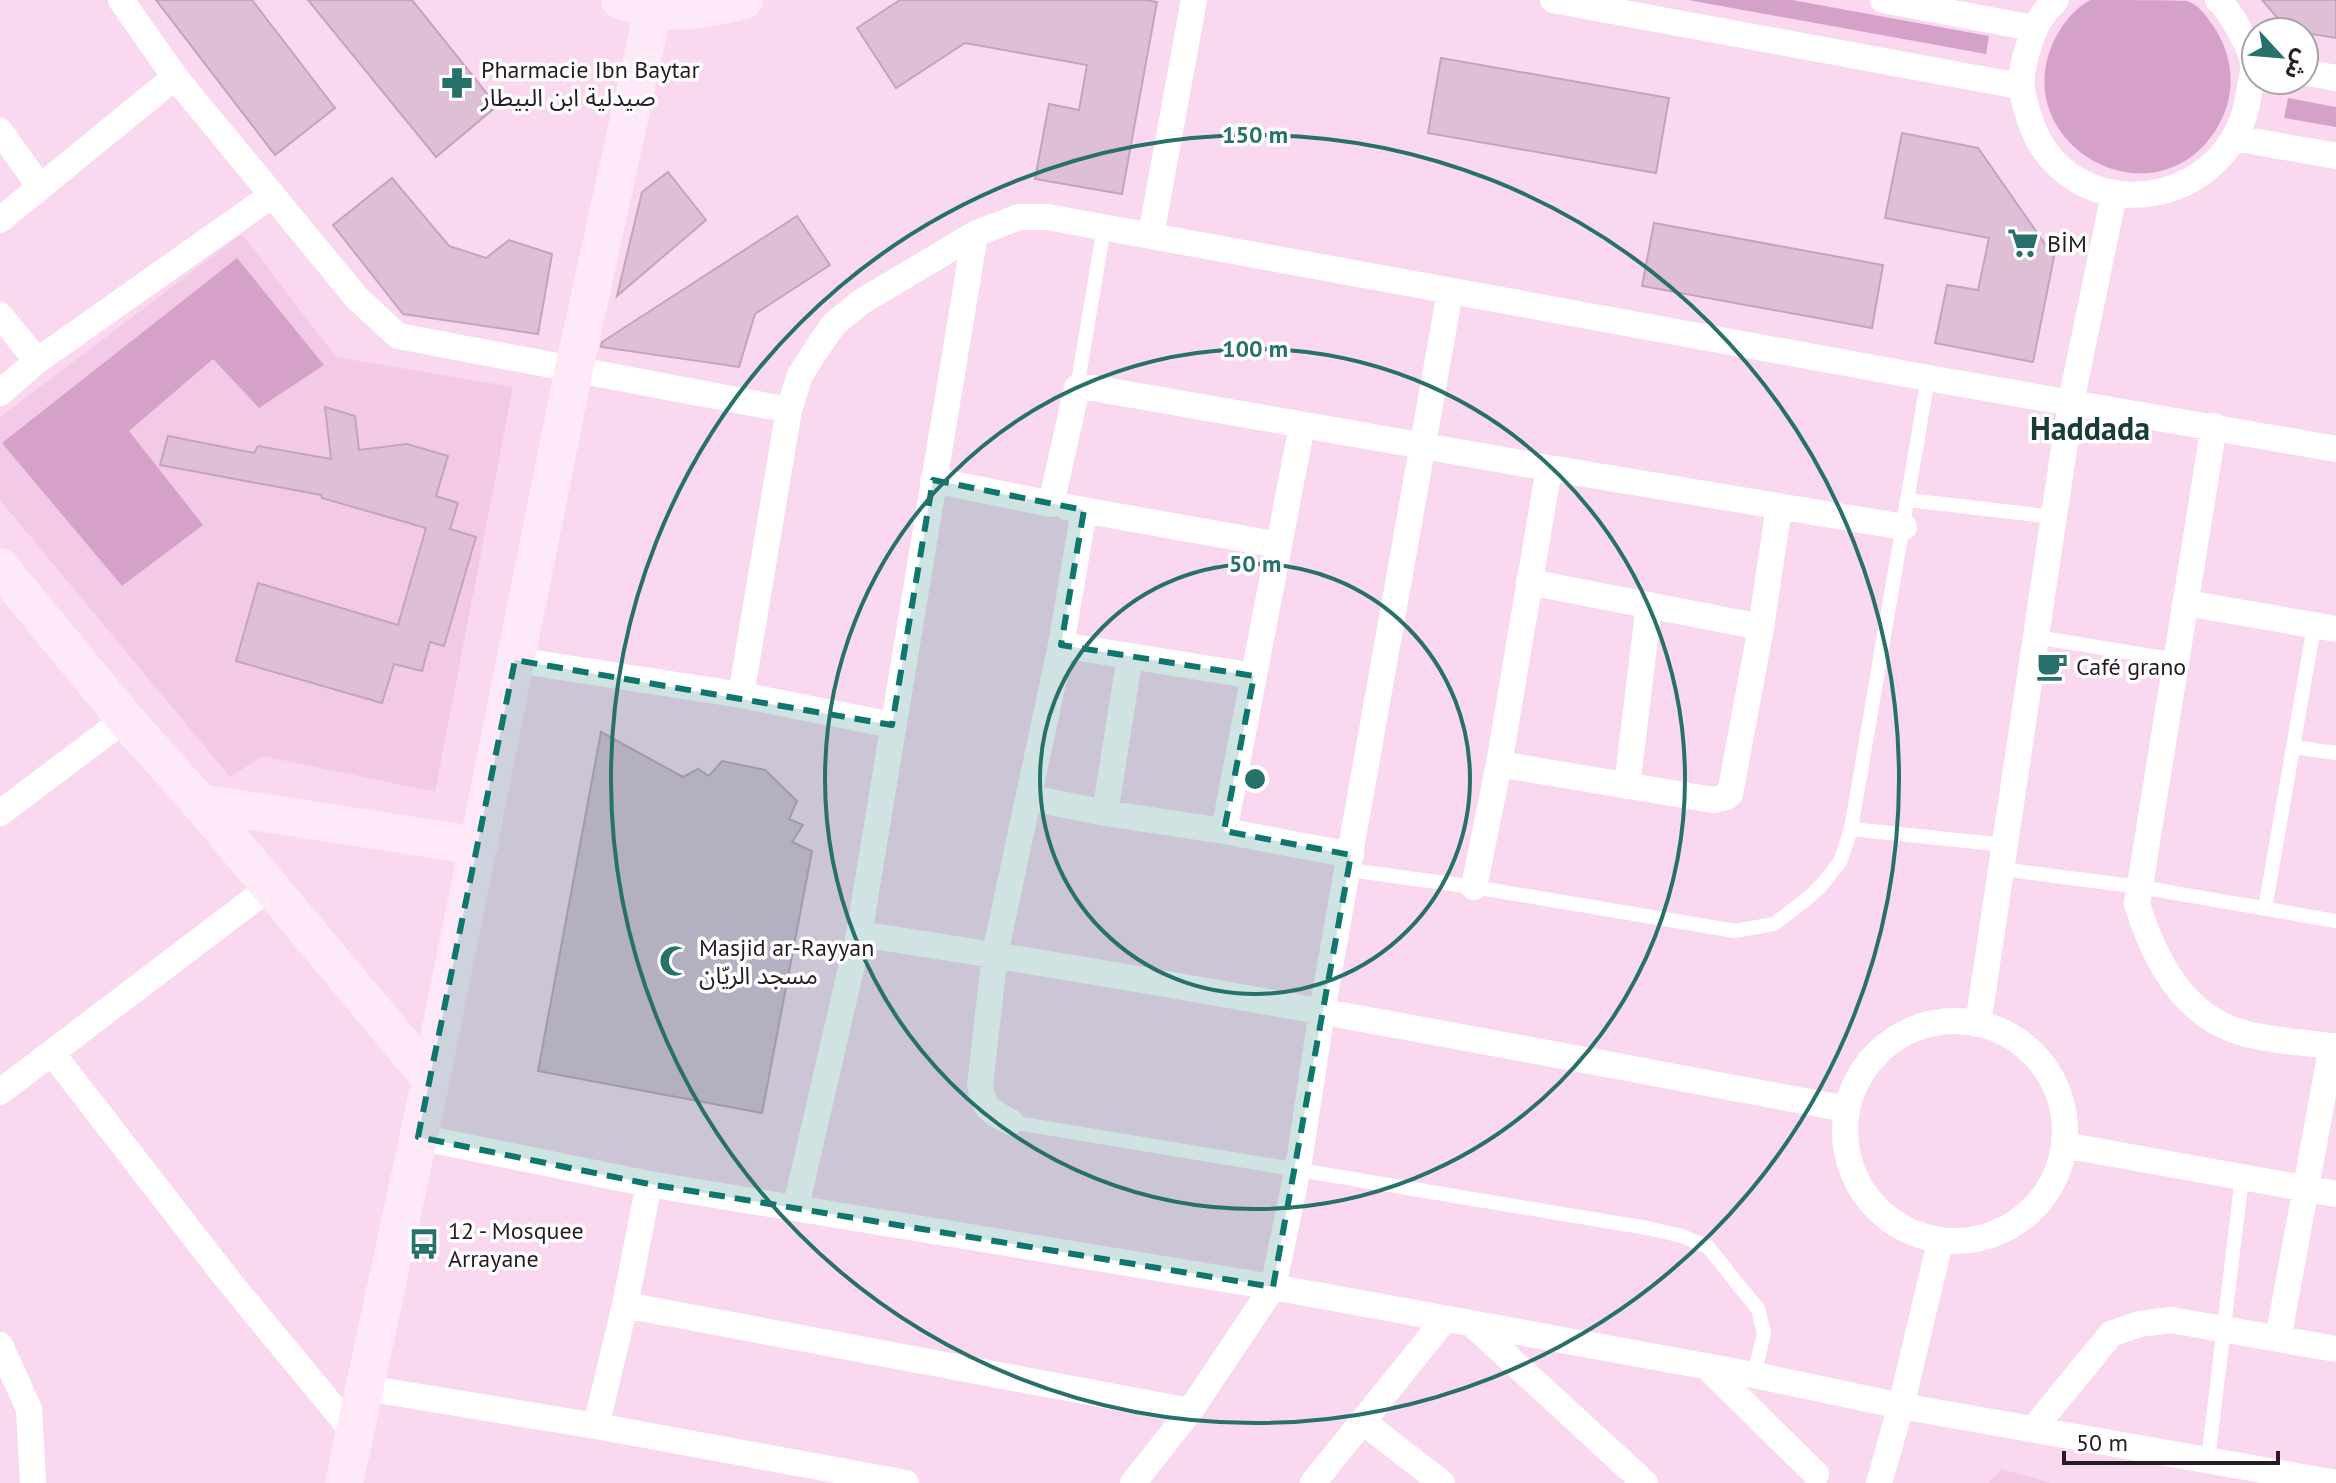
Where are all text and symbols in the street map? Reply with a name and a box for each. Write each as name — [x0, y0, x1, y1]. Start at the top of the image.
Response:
north arrow — [2240, 16, 2320, 96]
text: ش — [2279, 45, 2317, 84]
place label: Pharmacie Ibn Baytar صيدلية ابن البيطار — [480, 54, 700, 113]
pharmacy icon: Pharmacie Ibn Baytar صيدلية ابن البيطار — [440, 66, 474, 100]
text: 150 m — [1222, 119, 1288, 150]
supermarket icon: BİM — [2006, 226, 2040, 260]
place label: BİM — [2047, 228, 2087, 259]
text: 100 m — [1222, 333, 1288, 364]
district label: Haddada — [2030, 407, 2150, 449]
text: 50 m — [1229, 548, 1281, 579]
cafe icon: Café grano — [2035, 649, 2069, 683]
place label: Café grano — [2076, 651, 2186, 682]
centre of rings — [1241, 765, 1269, 793]
place label: Masjid ar-Rayyan مسجد الريّان — [699, 932, 874, 991]
mosque icon: Masjid ar-Rayyan مسجد الريّان — [658, 944, 692, 978]
place label: 12 - Mosquee Arrayane — [448, 1215, 584, 1274]
bus stop icon: 12 - Mosquee Arrayane — [407, 1227, 441, 1261]
scale bar — [2064, 1415, 2278, 1465]
text: 50 m — [2076, 1427, 2128, 1458]

